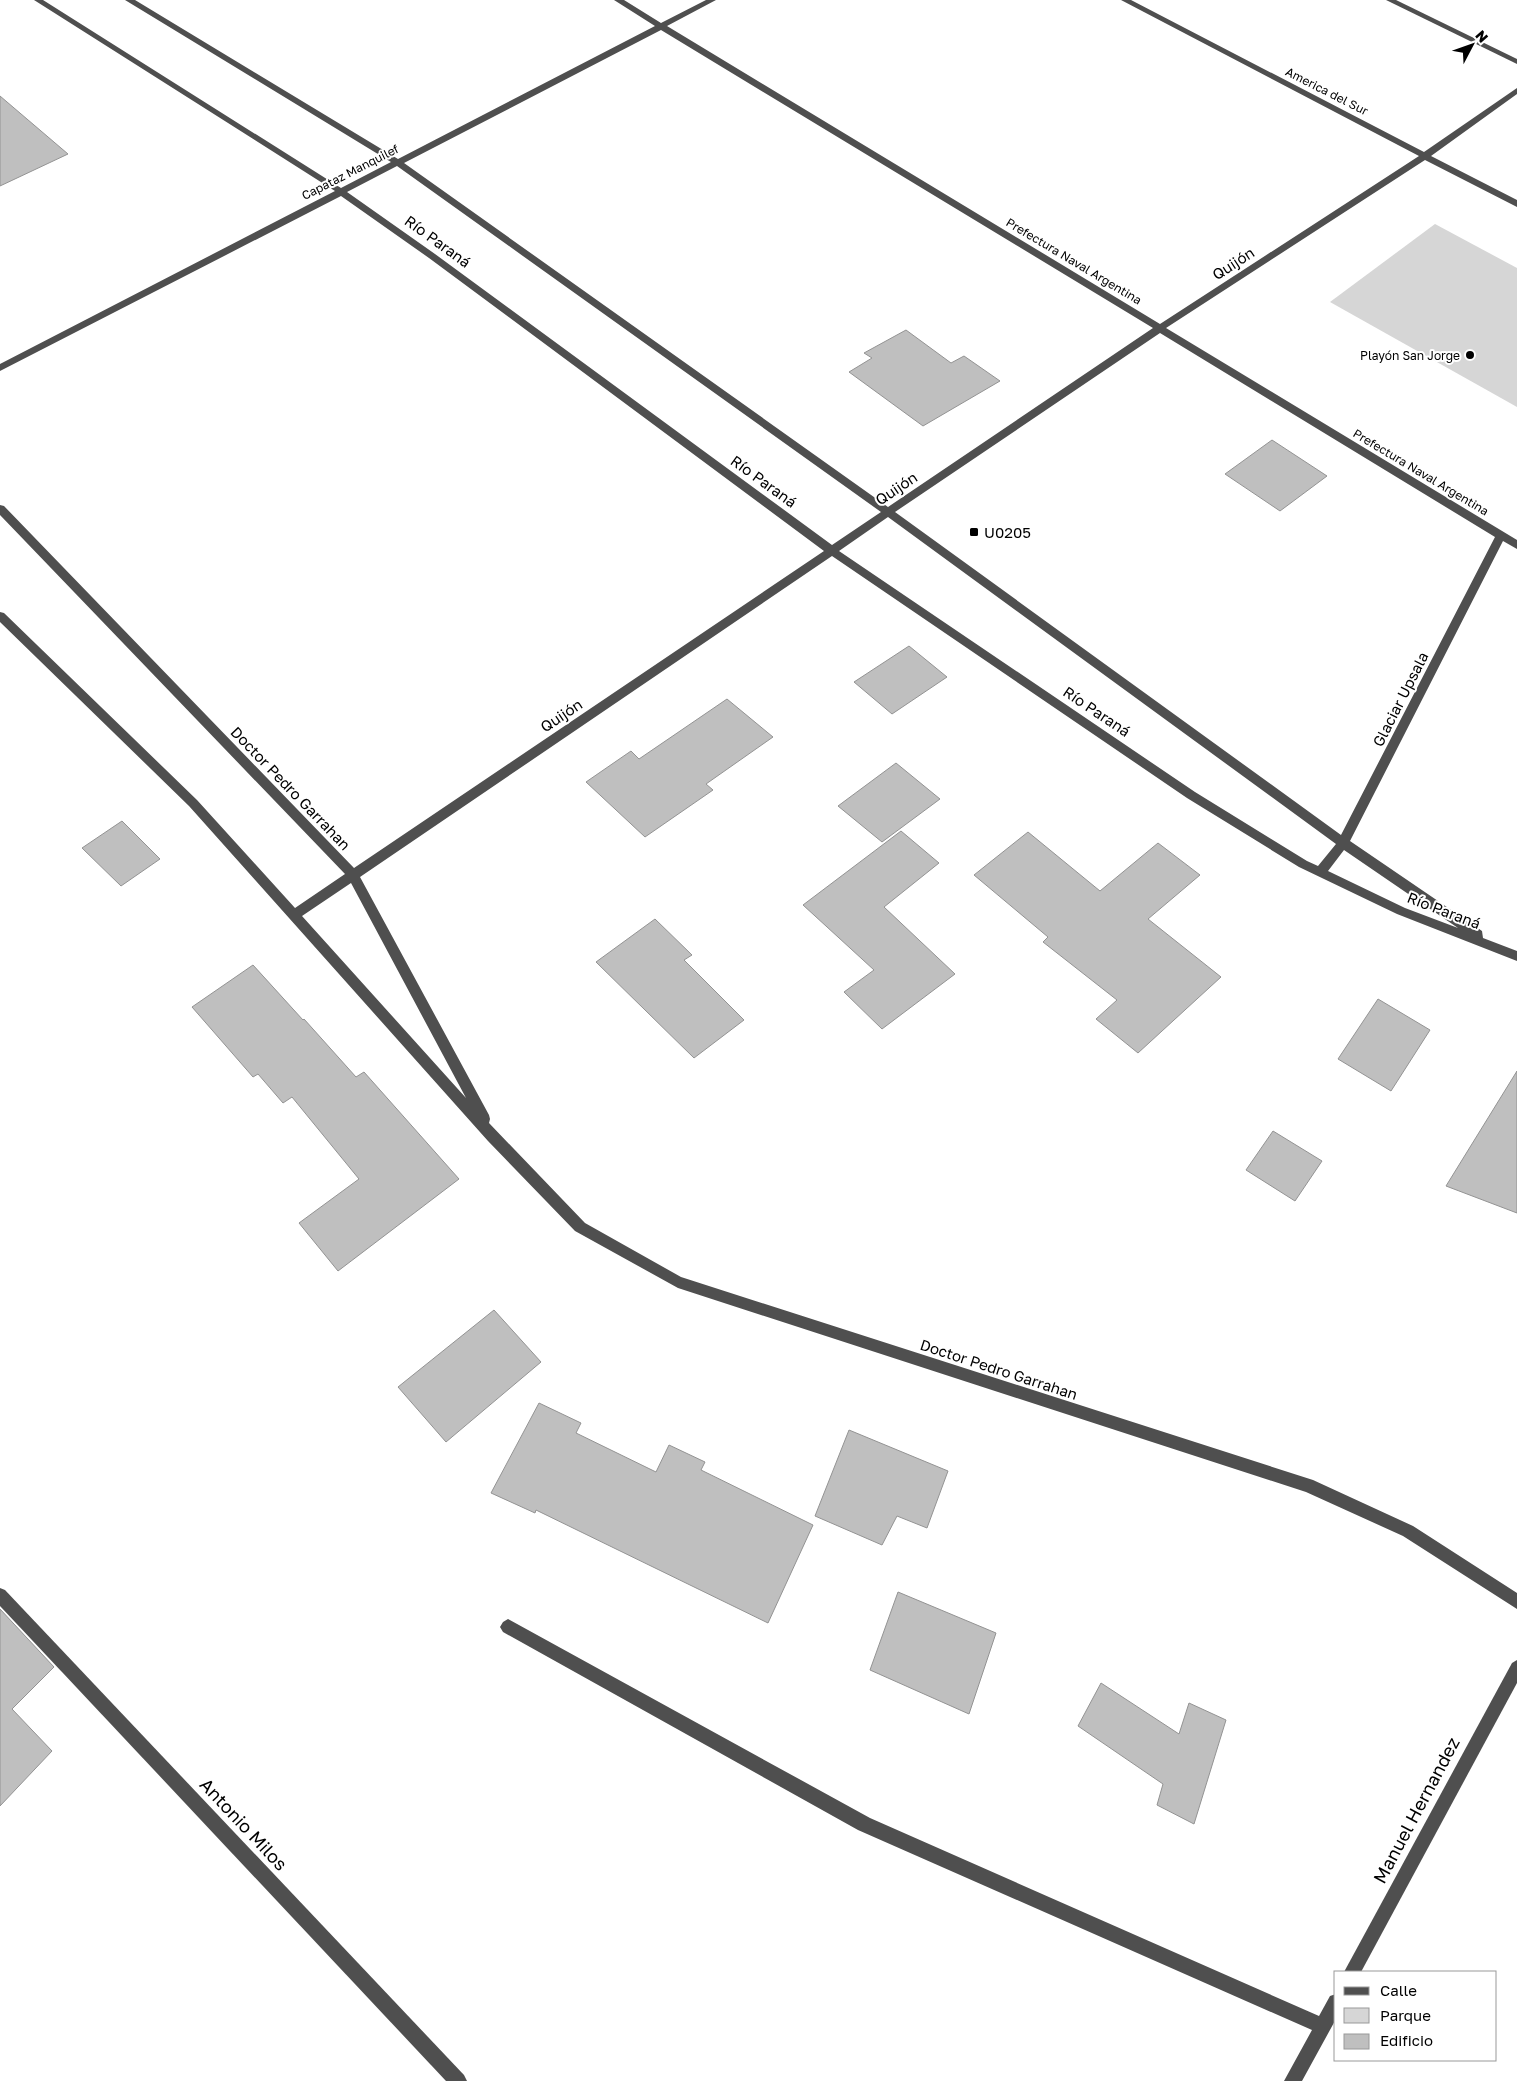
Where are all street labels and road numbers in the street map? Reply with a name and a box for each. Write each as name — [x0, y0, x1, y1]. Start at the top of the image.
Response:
street label: America del Sur — [1283, 64, 1371, 118]
street label: Capataz Manquilef — [299, 141, 402, 203]
street label: Río Paraná — [402, 211, 474, 271]
street label: Prefectura Naval Argentina — [1004, 215, 1144, 307]
street label: Quijón — [1209, 243, 1257, 283]
street label: Prefectura Naval Argentina — [1351, 426, 1491, 518]
street label: Río Paraná — [728, 451, 800, 511]
street label: Quijón — [872, 468, 920, 508]
street label: Glaciar Upsala — [1368, 649, 1432, 749]
street label: Río Paraná — [1060, 682, 1134, 740]
street label: Quijón — [537, 695, 585, 735]
street label: Doctor Pedro Garrahan — [227, 723, 355, 853]
street label: Río Paraná — [1405, 888, 1483, 932]
street label: Doctor Pedro Garrahan — [918, 1335, 1080, 1403]
street label: Manuel Hernandez — [1368, 1733, 1464, 1887]
street label: Antonio Milos — [196, 1773, 292, 1875]

